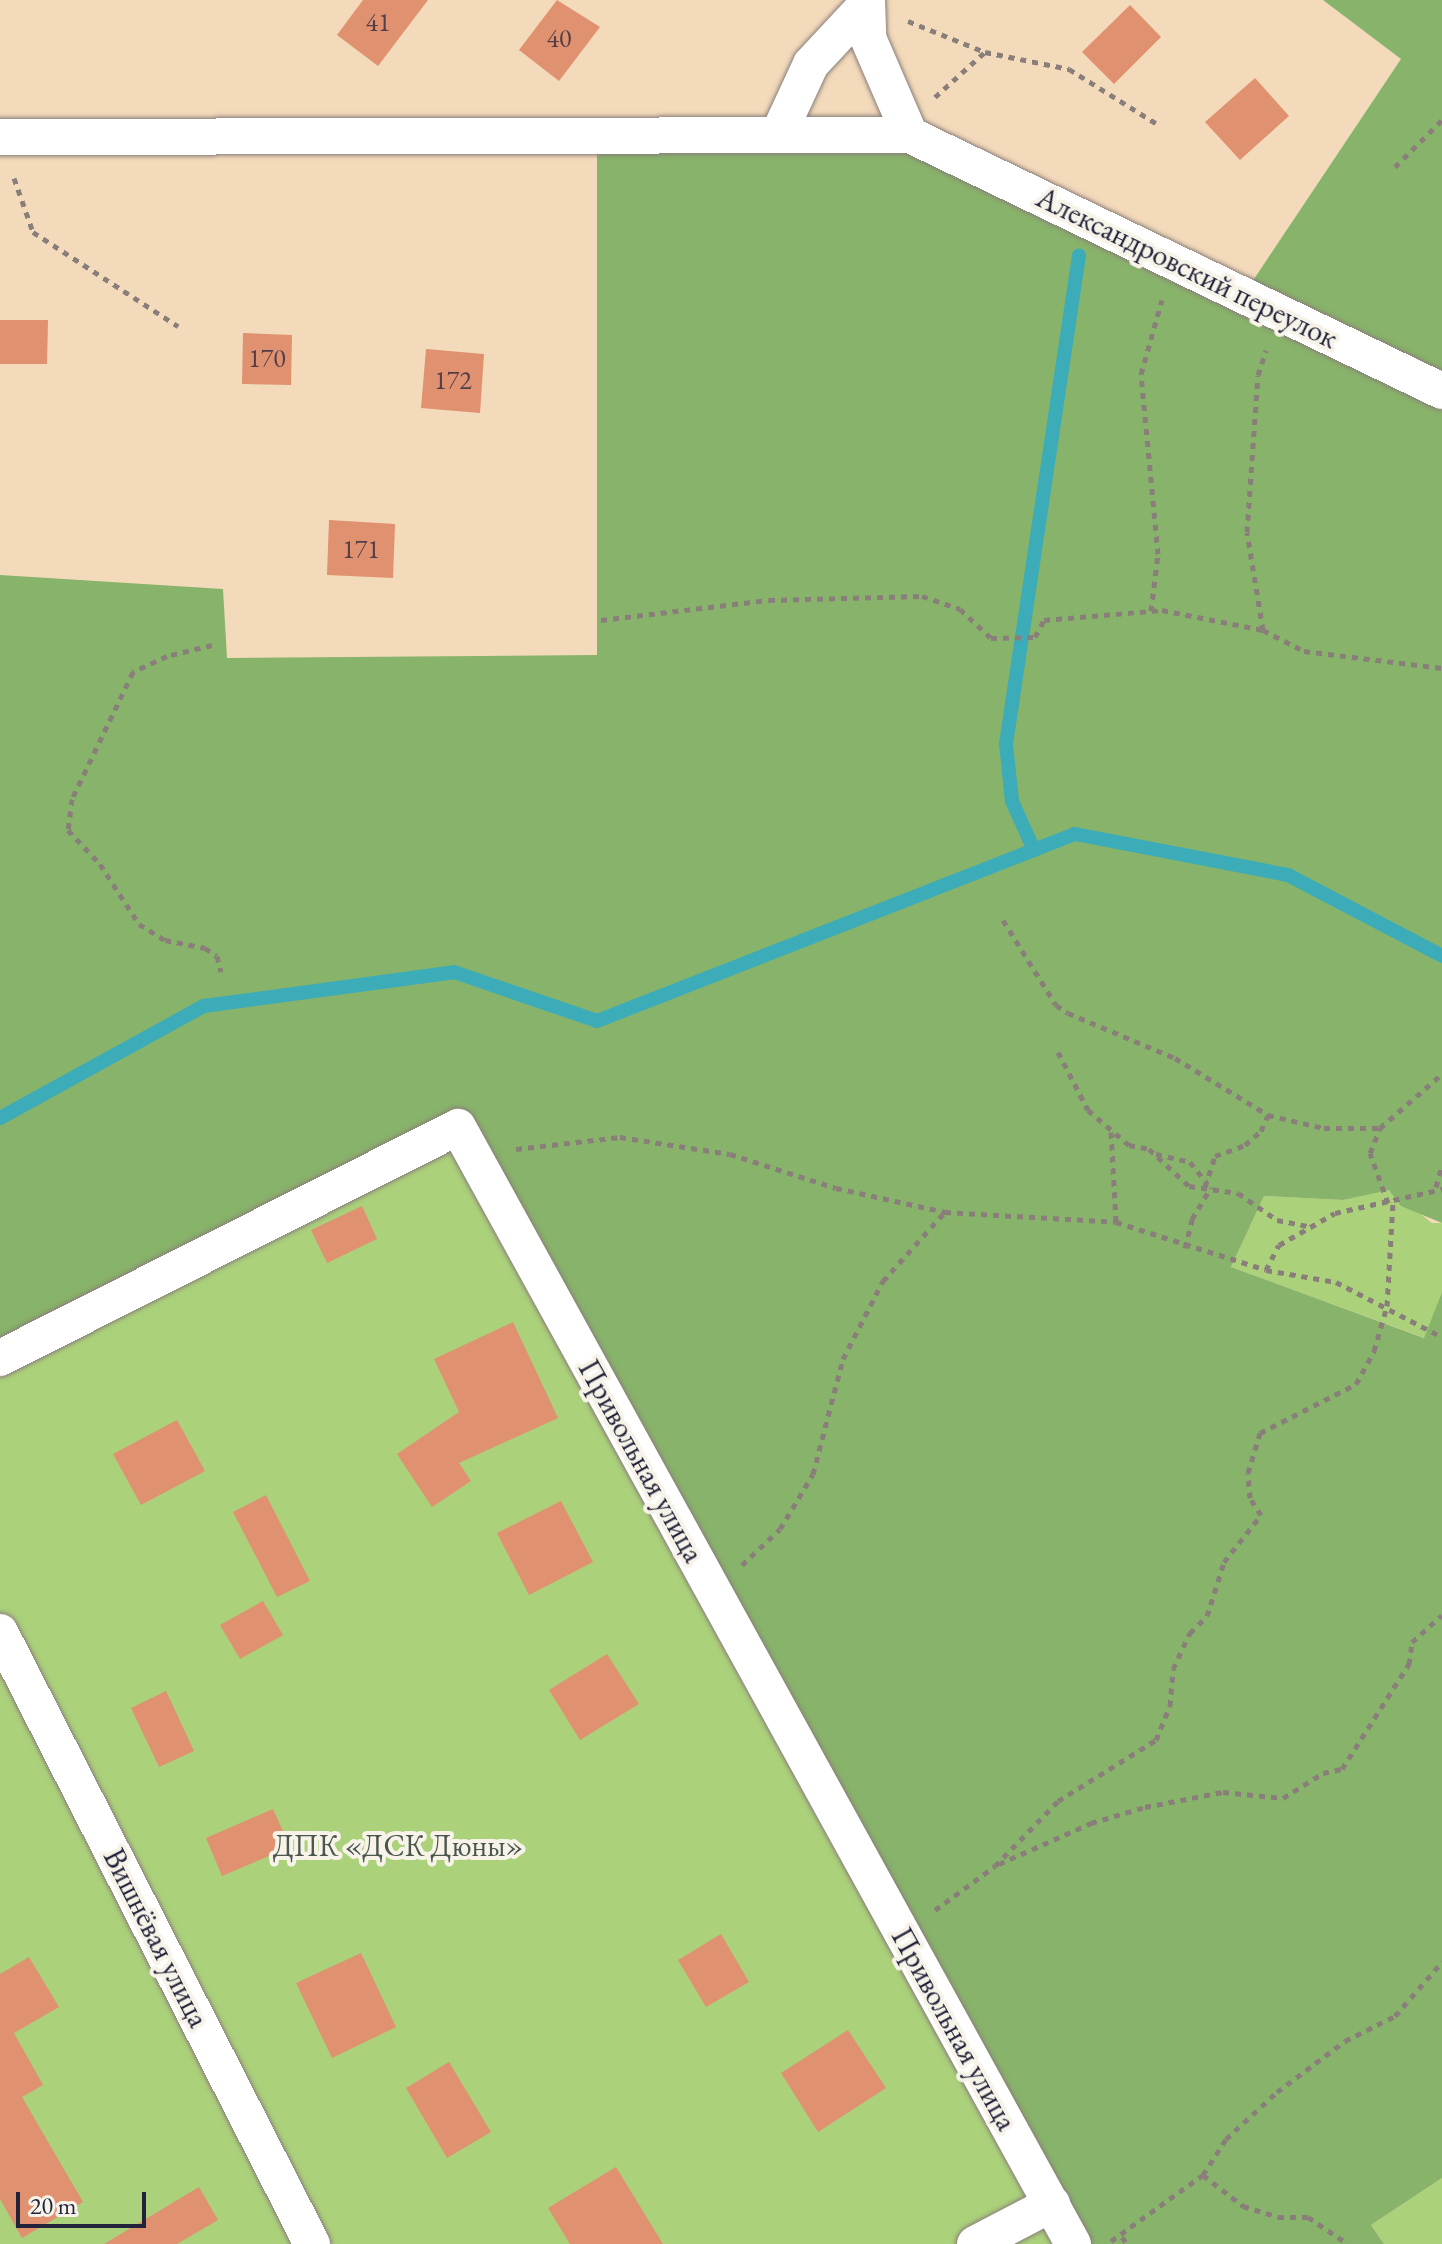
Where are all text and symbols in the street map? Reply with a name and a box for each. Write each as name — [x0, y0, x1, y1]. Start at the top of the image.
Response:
house number: 41 — [366, 7, 390, 39]
house number: 40 — [547, 23, 571, 55]
street label: Александровский переулок — [1031, 179, 1343, 357]
house number: 170 — [248, 343, 286, 375]
house number: 172 — [434, 365, 472, 397]
house number: 171 — [342, 534, 380, 566]
street label: Привольная улица — [570, 1353, 712, 1569]
park label: ДПК «ДСК Дюны» — [273, 1828, 523, 1864]
street label: Вишнёвая улица — [96, 1843, 216, 2033]
street label: Привольная улица — [883, 1921, 1025, 2137]
scale bar — [20, 2176, 150, 2226]
text: 20 m — [30, 2190, 77, 2221]

